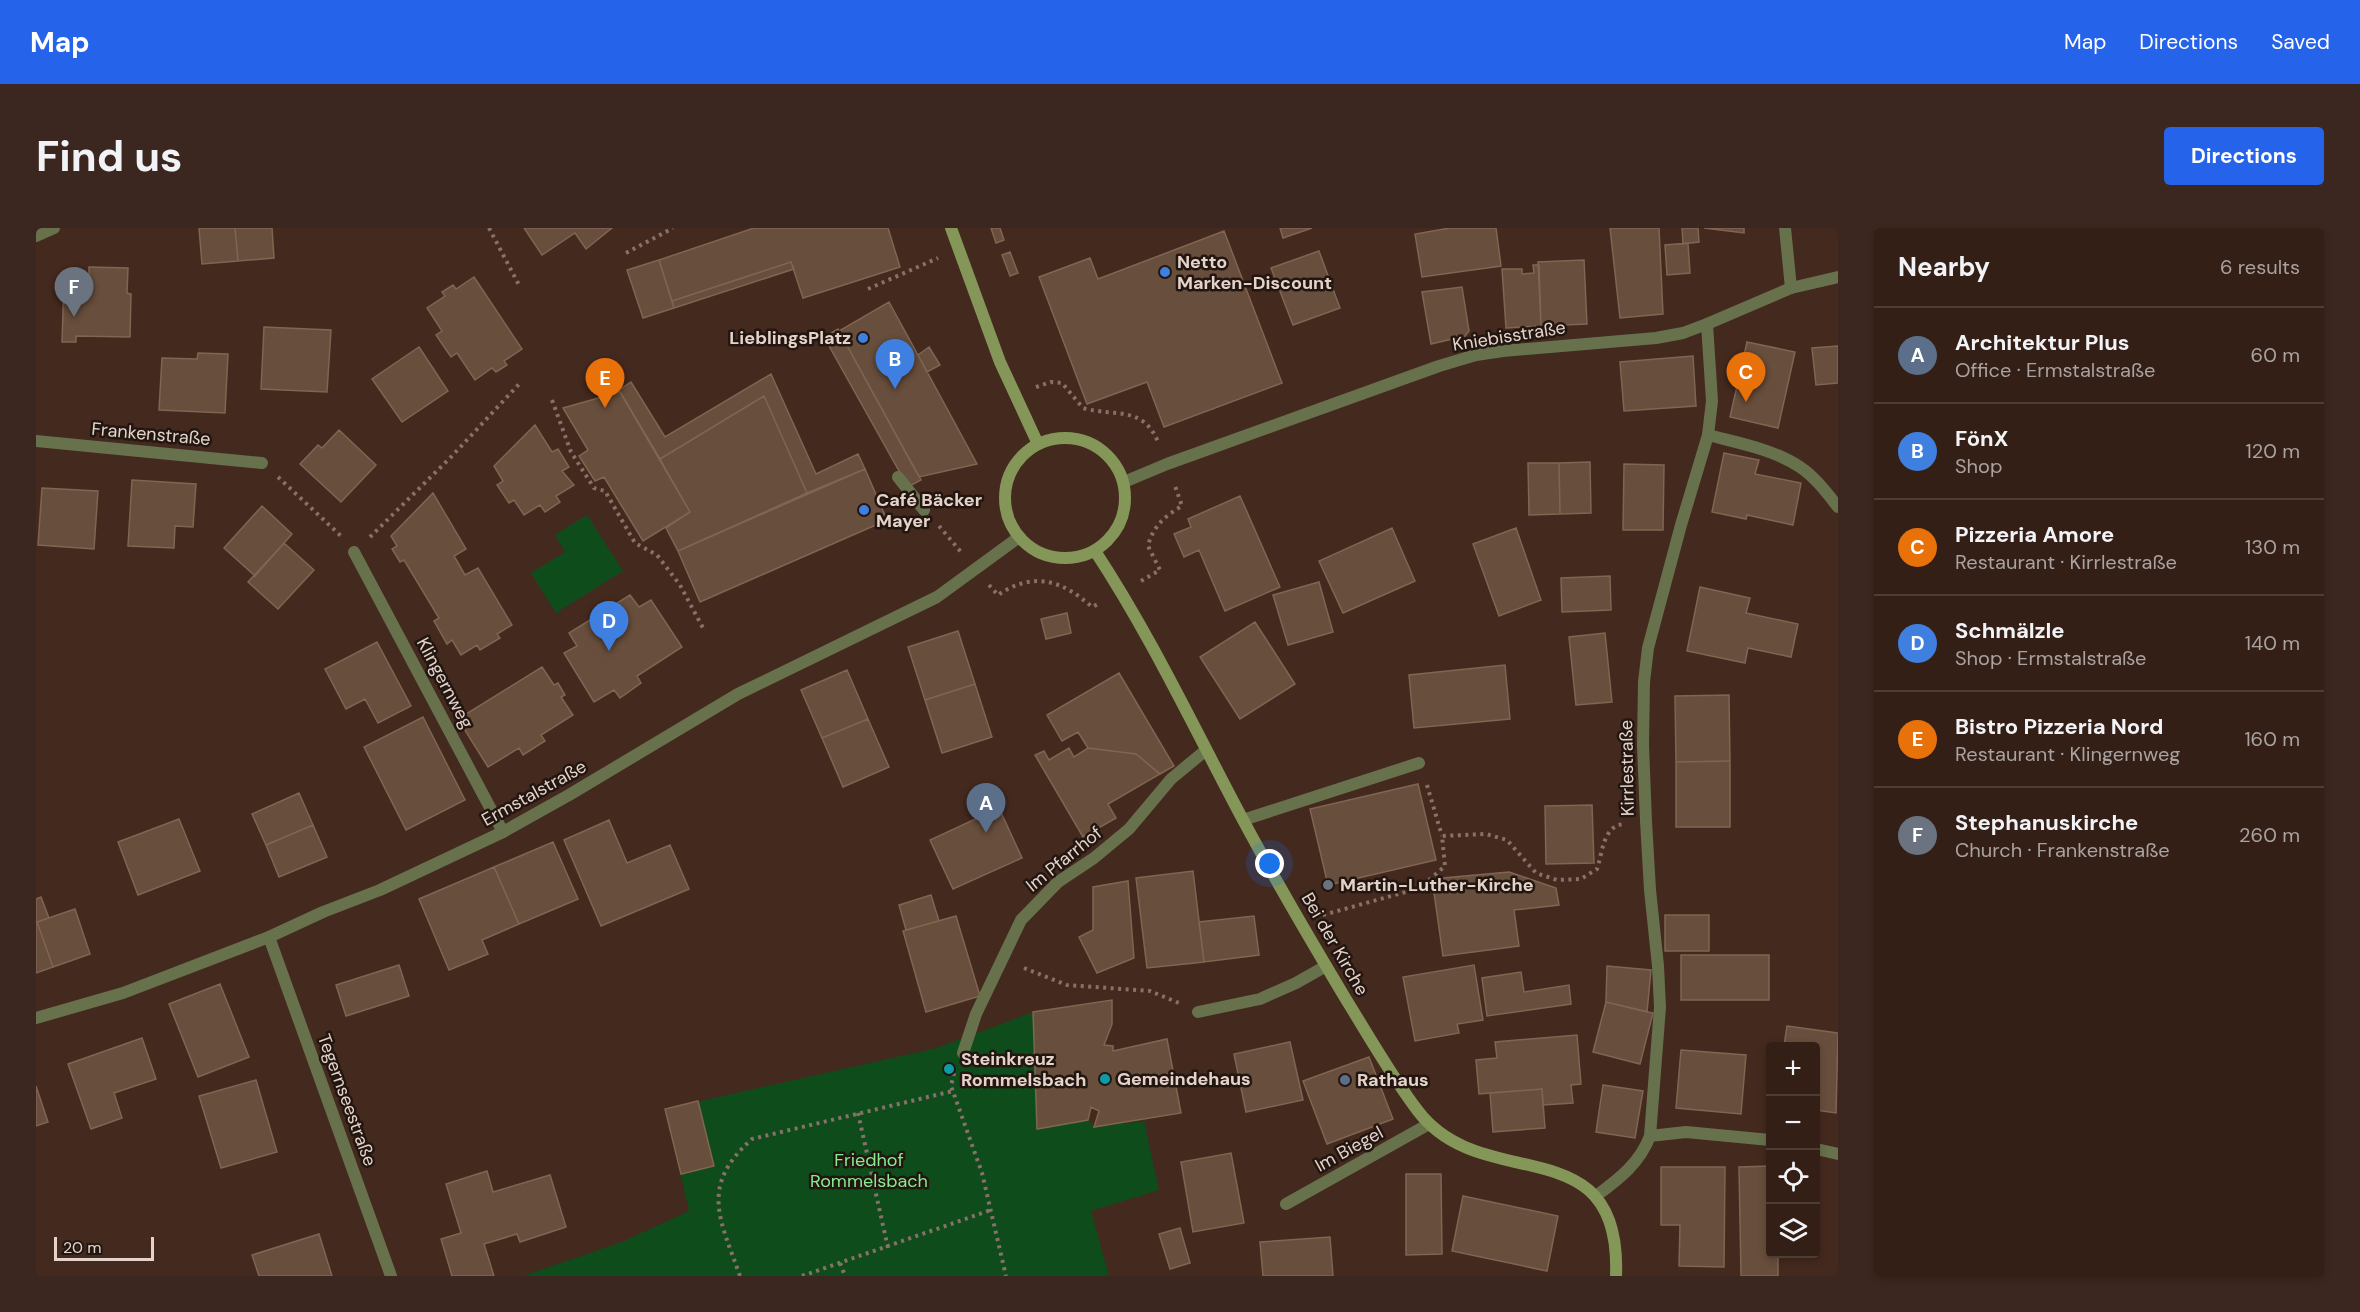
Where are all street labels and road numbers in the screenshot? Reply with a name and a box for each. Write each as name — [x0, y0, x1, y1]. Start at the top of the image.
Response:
street label: Kniebisstraße — [1451, 315, 1567, 357]
street label: Frankenstraße — [90, 417, 212, 451]
street label: Klingernweg — [411, 633, 479, 733]
street label: Kirrlestraße — [1614, 720, 1640, 816]
street label: Ermstalstraße — [477, 754, 591, 832]
street label: Im Pfarrhof — [1021, 821, 1107, 897]
street label: Bei der Kirche — [1296, 888, 1374, 1000]
street label: Tegernseestraße — [312, 1031, 382, 1169]
street label: Im Biegel — [1311, 1120, 1387, 1178]

